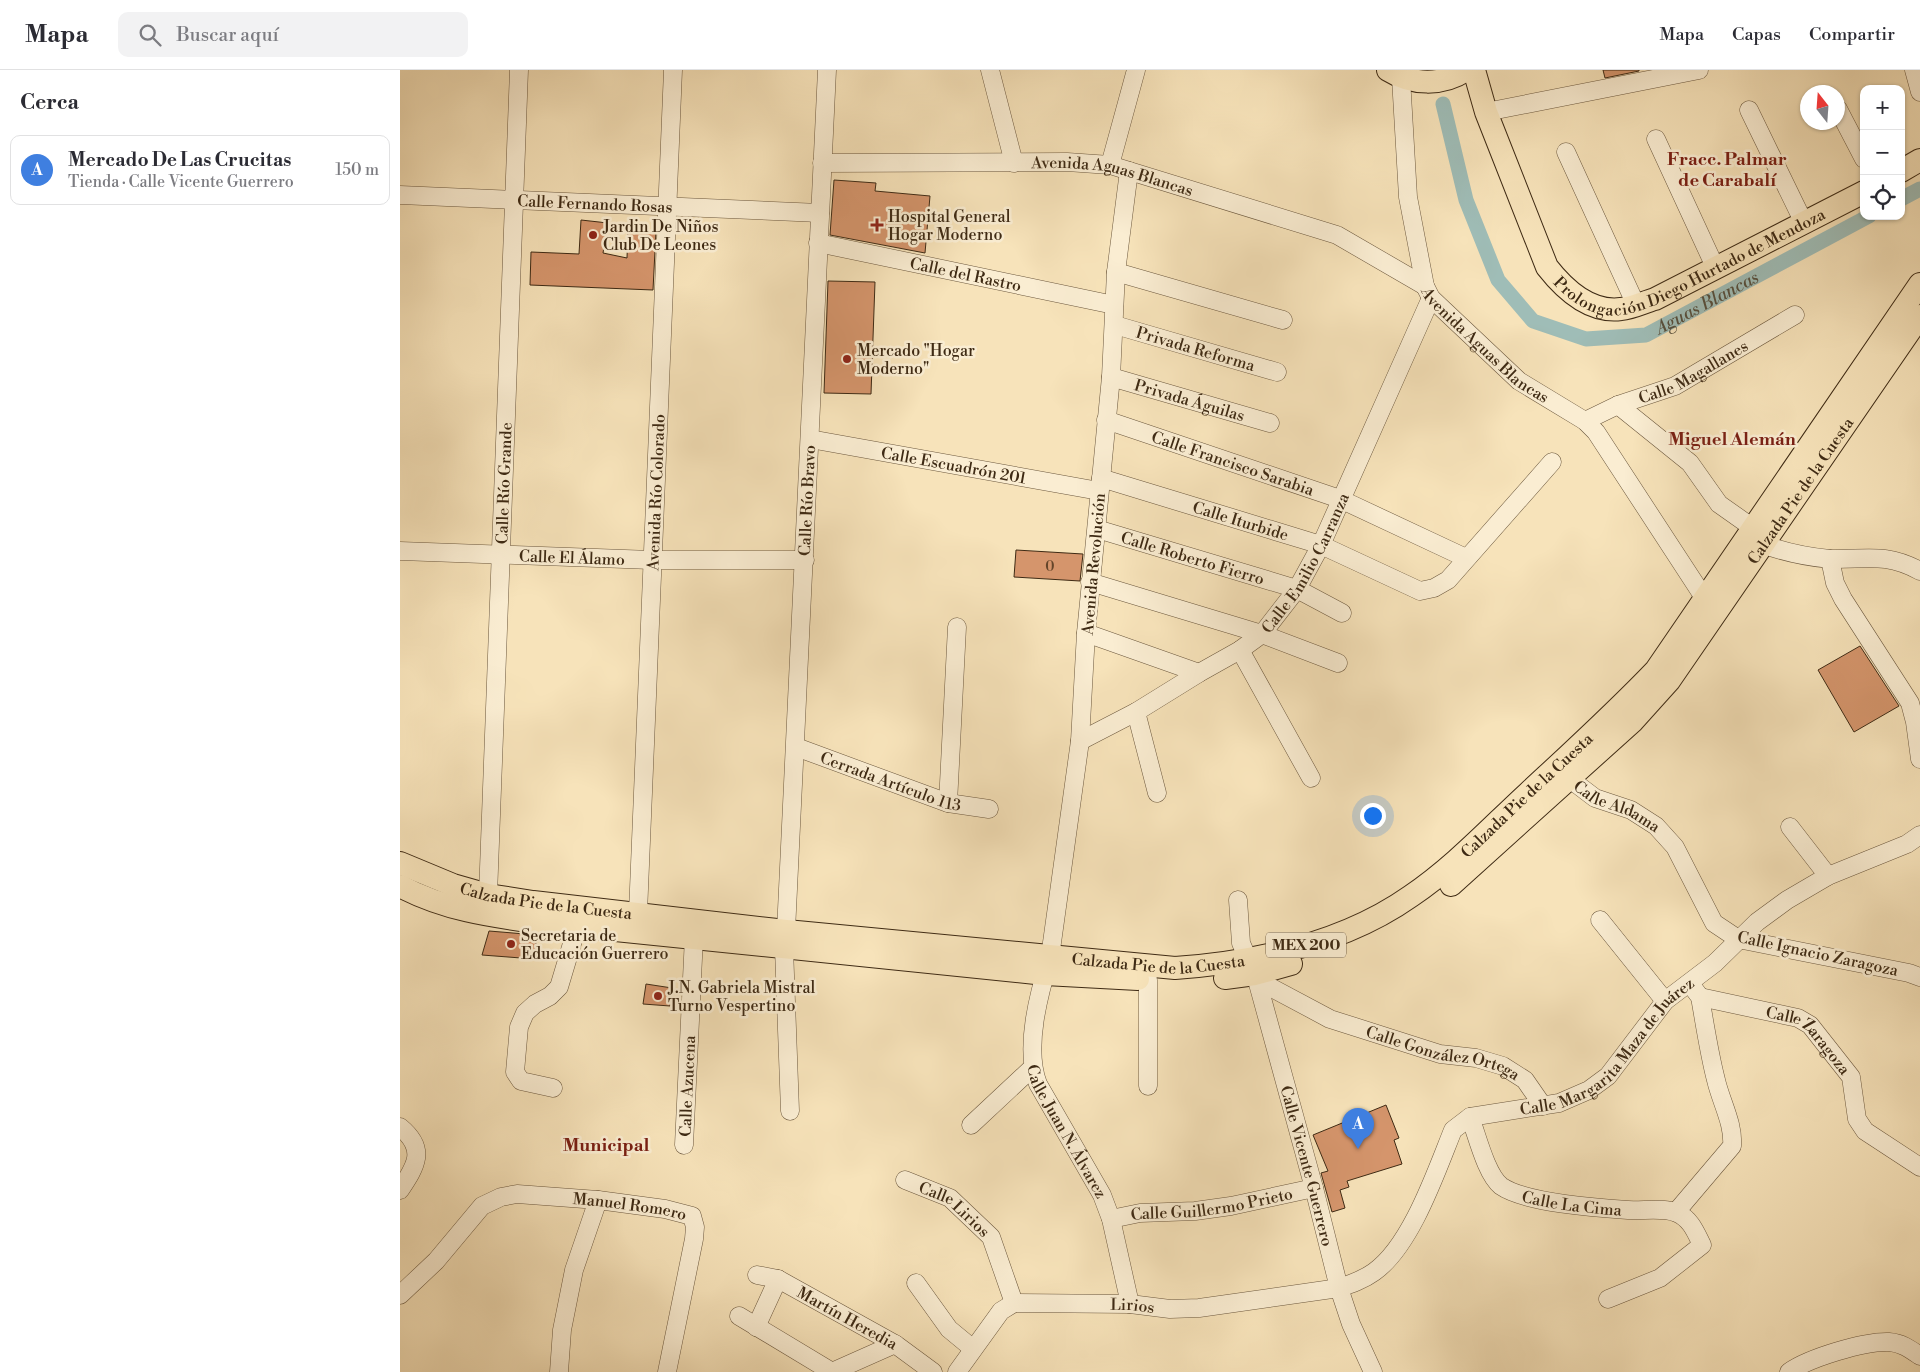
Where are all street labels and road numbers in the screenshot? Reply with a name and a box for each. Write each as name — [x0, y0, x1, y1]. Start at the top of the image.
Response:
street label: Avenida Aguas Blancas — [1030, 153, 1195, 201]
street label: Calle Fernando Rosas — [517, 191, 673, 218]
street label: Prolongación Diego Hurtado de Mendoza — [1549, 204, 1830, 321]
street label: Calle del Rastro — [908, 254, 1023, 296]
street label: Avenida Aguas Blancas — [1416, 283, 1552, 408]
street label: Privada Reforma — [1134, 323, 1258, 376]
street label: Calle Magallanes — [1636, 336, 1752, 409]
street label: Privada Águilas — [1132, 375, 1247, 426]
street label: Calzada Pie de la Cuesta — [1743, 413, 1859, 568]
street label: Avenida Río Colorado — [643, 414, 670, 572]
street label: Calle Río Grande — [492, 422, 517, 545]
street label: Calle Francisco Sarabia — [1149, 427, 1317, 501]
street label: Calle Escuadrón 201 — [879, 443, 1028, 489]
street label: Calle Río Bravo — [795, 444, 820, 557]
street label: Calle Emilio Carranza — [1257, 489, 1354, 638]
street label: Avenida Revolución — [1078, 492, 1110, 637]
street label: Calle Iturbide — [1190, 497, 1291, 546]
street label: Calle Roberto Fierro — [1118, 528, 1267, 590]
street label: Calle El Álamo — [519, 546, 625, 570]
street label: Calzada Pie de la Cuesta — [1457, 728, 1598, 863]
street label: Cerrada Artículo 113 — [817, 748, 963, 816]
street label: Calle Aldama — [1569, 776, 1664, 838]
street label: Calzada Pie de la Cuesta — [457, 878, 634, 924]
street label: Calle Ignacio Zaragoza — [1735, 927, 1901, 981]
road number: MEX 200 — [1266, 932, 1346, 958]
street label: Calzada Pie de la Cuesta — [1071, 949, 1247, 979]
street label: Calle Margarita Maza de Juárez — [1519, 974, 1698, 1120]
street label: Calle Zaragoza — [1764, 1002, 1855, 1080]
street label: Calle González Ortega — [1363, 1022, 1524, 1086]
street label: Calle Azucena — [675, 1034, 700, 1137]
street label: Calle Juan N. Álvarez — [1022, 1063, 1111, 1202]
street label: Calle Vicente Guerrero — [1275, 1084, 1337, 1248]
street label: Calle Lirios — [916, 1178, 994, 1242]
street label: Calle Guillermo Prieto — [1129, 1184, 1295, 1226]
street label: Calle La Cima — [1519, 1187, 1623, 1221]
street label: Manuel Romero — [572, 1189, 689, 1225]
street label: Martín Heredia — [793, 1283, 902, 1355]
street label: Lirios — [1110, 1295, 1156, 1318]

